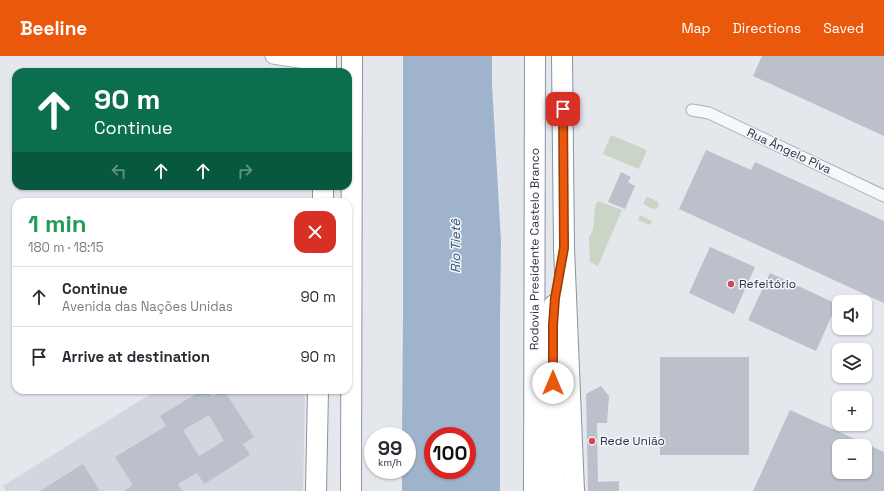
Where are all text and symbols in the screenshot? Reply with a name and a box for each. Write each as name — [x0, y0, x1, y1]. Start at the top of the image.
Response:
text: Beeline — [20, 16, 87, 41]
text: Map — [681, 19, 711, 37]
text: Directions — [733, 19, 801, 37]
text: Saved — [823, 19, 864, 37]
text: 90 m — [94, 81, 160, 117]
icon: ahead — [28, 84, 80, 136]
pin — [546, 92, 580, 126]
icon: arrive — [552, 98, 574, 120]
text: Continue — [94, 116, 173, 139]
street label: Rua Ângelo Piva — [744, 124, 834, 178]
street label: Rodovia Presidente Castelo Branco — [526, 148, 543, 350]
icon: left — [108, 160, 130, 182]
icon: ahead — [150, 160, 172, 182]
icon: ahead — [192, 160, 214, 182]
icon: right — [234, 160, 256, 182]
text: 1 min — [28, 208, 87, 239]
button: close — [294, 211, 336, 253]
water label: Rio Tietê — [447, 218, 464, 273]
text: 180 m · 18:15 — [28, 239, 104, 256]
place label: Refeitório — [739, 276, 796, 292]
text: Continue — [62, 279, 128, 298]
marker: Refeitório — [726, 279, 736, 289]
icon: ahead — [28, 286, 50, 308]
text: 90 m — [300, 287, 336, 306]
map controls — [832, 295, 872, 479]
button: sound — [832, 295, 872, 335]
text: Avenida das Nações Unidas — [62, 298, 233, 315]
button: layers — [832, 343, 872, 383]
icon: arrive — [28, 346, 50, 368]
text: Arrive at destination — [62, 347, 210, 366]
text: 90 m — [300, 347, 336, 366]
position arrow — [532, 362, 574, 404]
button: + — [832, 391, 872, 431]
speed limit sign: 100 — [424, 427, 476, 479]
place label: Rede União — [600, 433, 665, 449]
text: 99 — [378, 435, 402, 461]
marker: Rede União — [587, 436, 597, 446]
button: − — [832, 439, 872, 479]
text: km/h — [378, 456, 402, 469]

